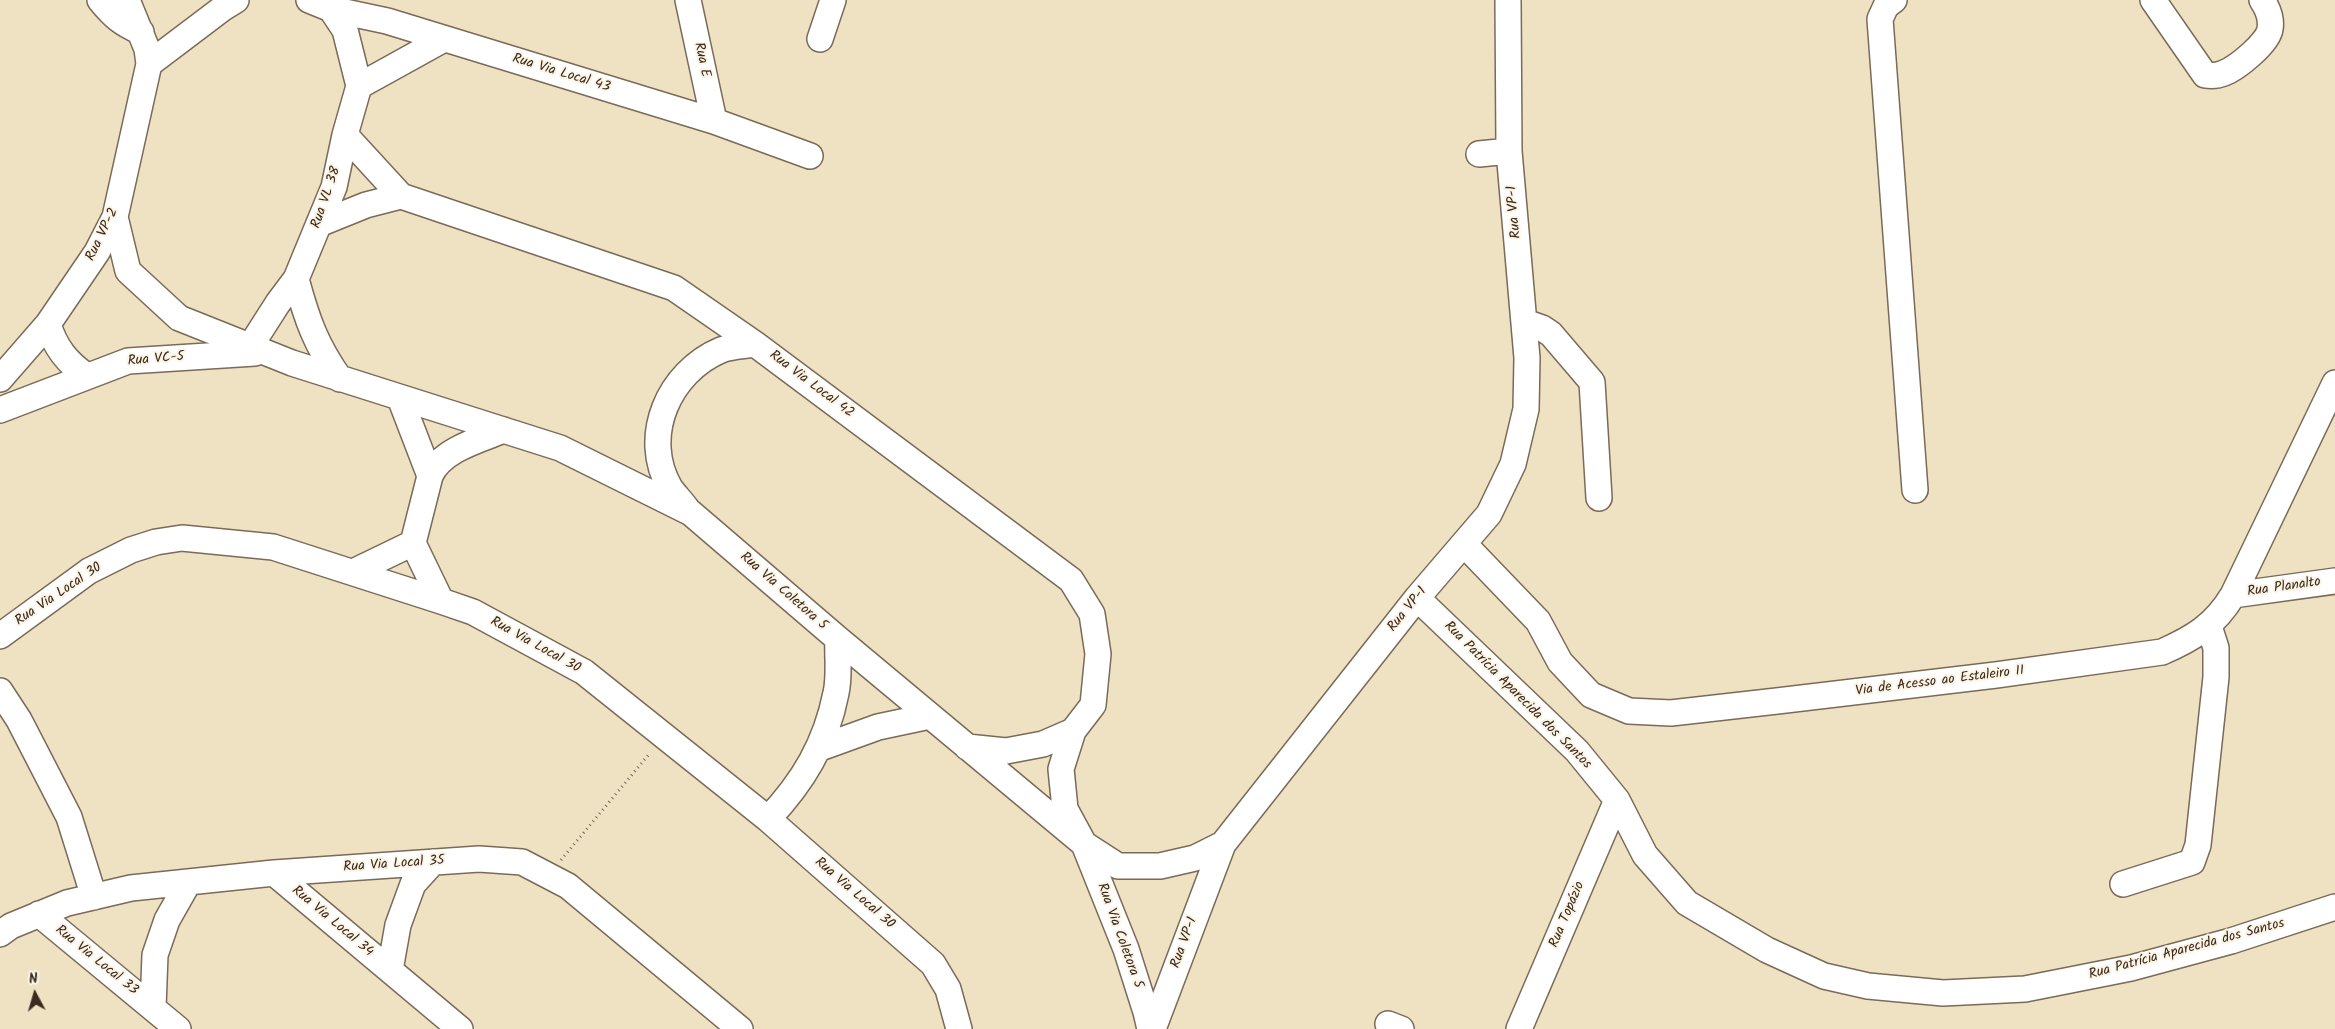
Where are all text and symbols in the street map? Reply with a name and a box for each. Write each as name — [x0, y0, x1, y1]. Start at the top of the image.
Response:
street label: Rua E — [689, 41, 713, 79]
street label: Rua Via Local 43 — [510, 51, 612, 97]
street label: Rua VL 38 — [309, 165, 345, 231]
street label: Rua VP-1 — [1504, 185, 1526, 239]
street label: Rua VP-2 — [83, 206, 123, 264]
street label: Rua Via Local 42 — [765, 348, 857, 422]
street label: Rua VC-5 — [127, 349, 185, 371]
street label: Rua Via Coletora 5 — [736, 549, 830, 635]
street label: Rua Via Local 30 — [12, 560, 106, 630]
street label: Rua Planalto — [2246, 575, 2322, 601]
street label: Rua VP-1 — [1385, 584, 1431, 636]
street label: Rua Via Local 30 — [487, 614, 583, 678]
street label: Rua Patrícia Aparecida dos Santos — [1440, 619, 1594, 773]
street label: Via de Acesso ao Estaleiro II — [1855, 663, 2025, 701]
street label: Rua Via Local 35 — [343, 853, 445, 877]
street label: Rua Via Local 30 — [810, 855, 898, 933]
street label: Rua Topázio — [1547, 879, 1589, 951]
street label: Rua Via Coletora 5 — [1092, 881, 1146, 991]
street label: Rua Via Local 34 — [288, 883, 376, 961]
street label: Rua VP-1 — [1168, 915, 1202, 971]
street label: Rua Patrícia Aparecida dos Santos — [2087, 916, 2287, 984]
street label: Rua Via Local 33 — [51, 922, 141, 1000]
text: N — [28, 968, 39, 990]
north arrow — [10, 969, 60, 1019]

